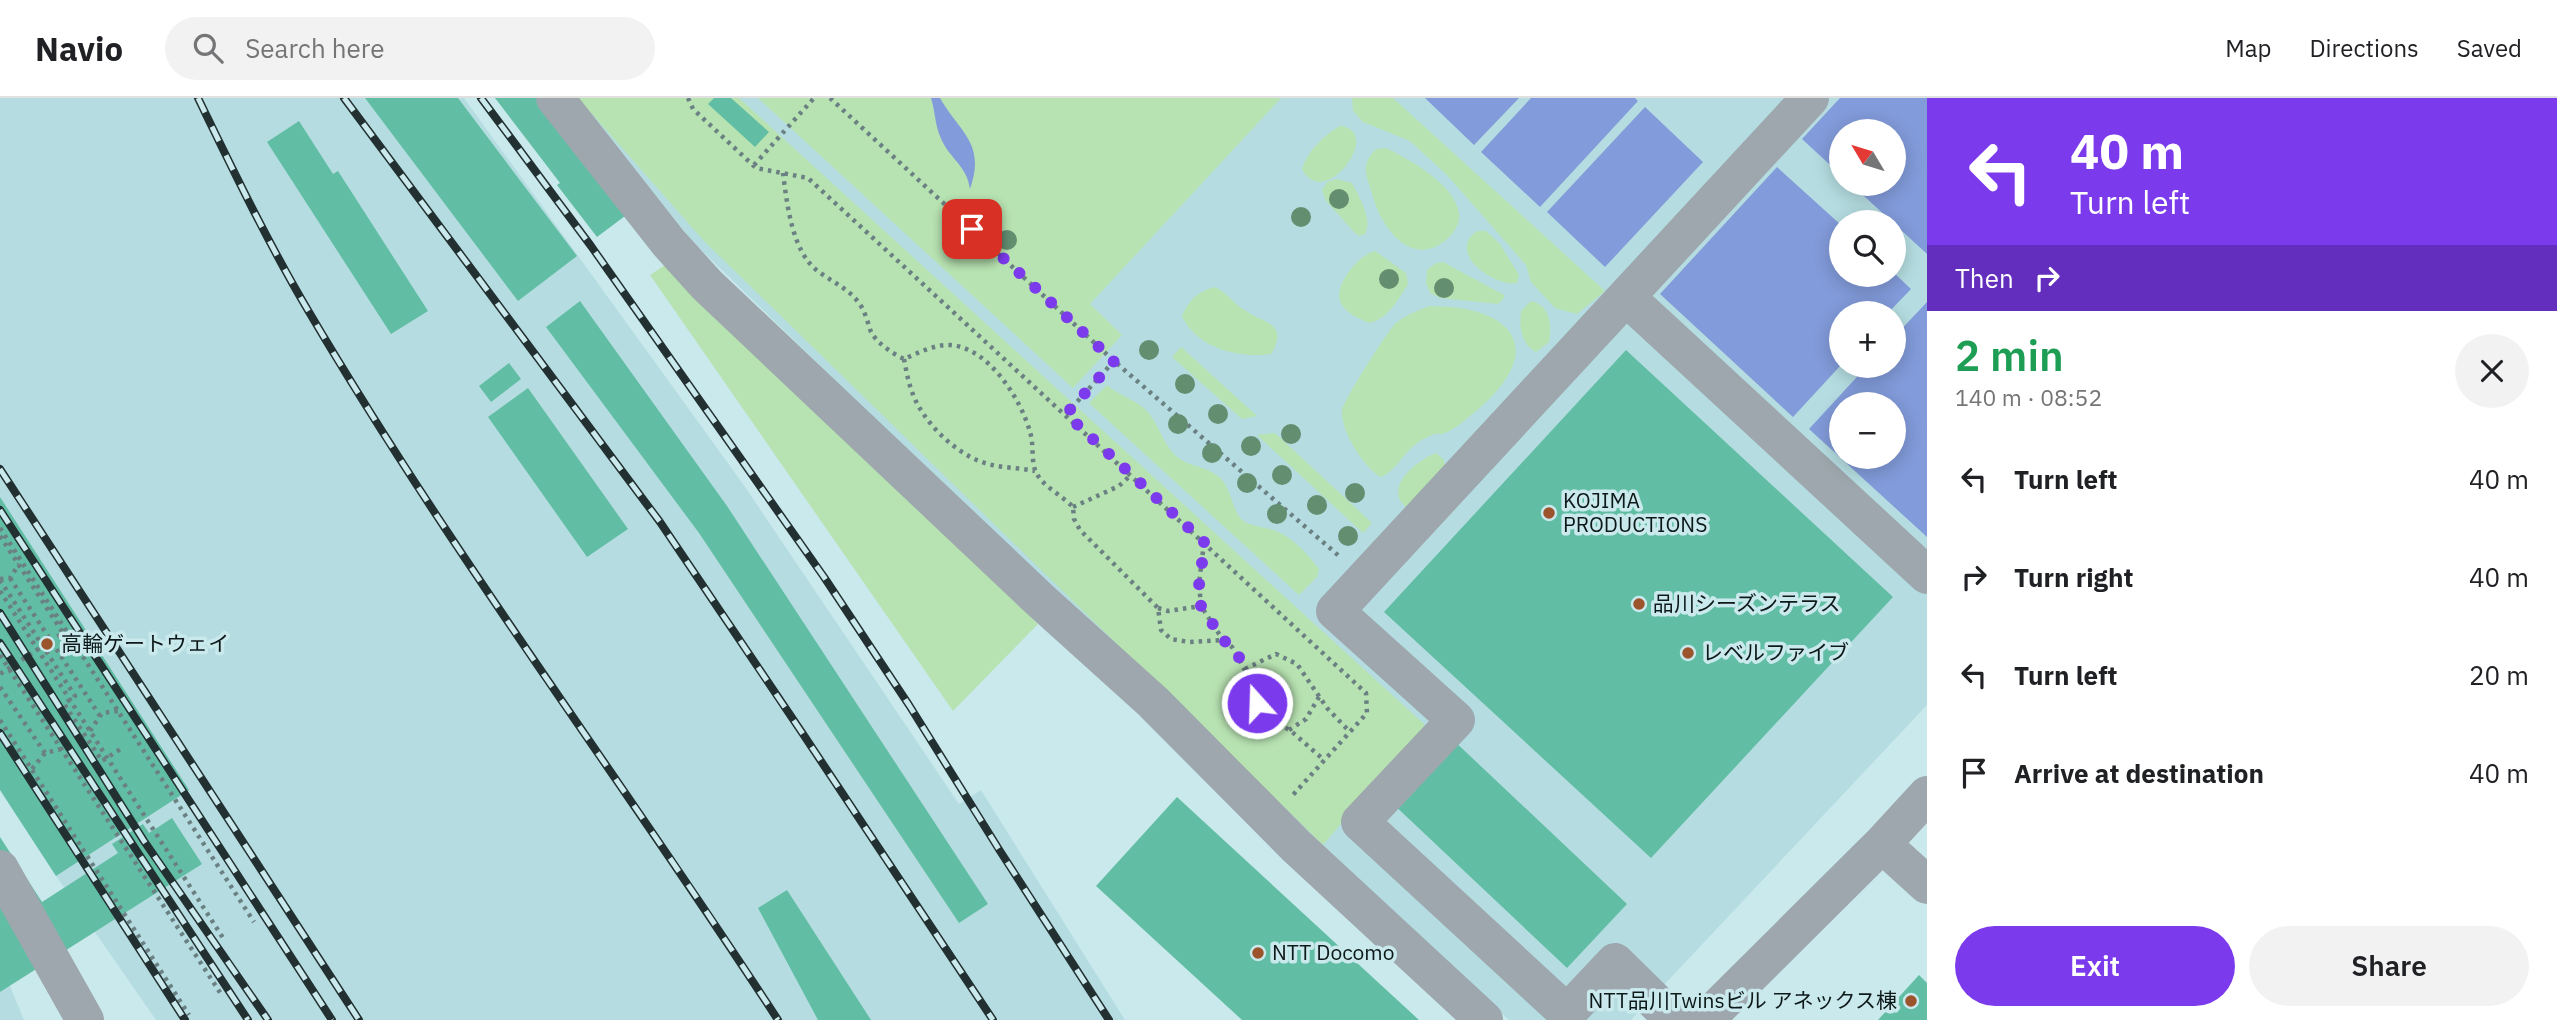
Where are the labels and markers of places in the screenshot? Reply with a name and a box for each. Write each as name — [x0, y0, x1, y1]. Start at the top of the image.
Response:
pin — [942, 199, 1002, 259]
place label: KOJIMA PRODUCTIONS — [1563, 486, 1707, 538]
marker: KOJIMA PRODUCTIONS — [1541, 505, 1557, 521]
place label: 品川シーズンテラス — [1653, 589, 1841, 617]
marker: 品川シーズンテラス — [1631, 596, 1647, 612]
place label: 高輪ゲートウェイ — [61, 629, 229, 657]
marker: 高輪ゲートウェイ — [39, 636, 55, 652]
place label: レベルファイブ — [1702, 638, 1849, 666]
marker: レベルファイブ — [1680, 645, 1696, 661]
place label: NTT Docomo — [1272, 938, 1394, 966]
marker: NTT Docomo — [1250, 945, 1266, 961]
place label: NTT品川Twinsビル アネックス棟 — [1589, 986, 1897, 1014]
marker: NTT品川Twinsビル アネックス棟 — [1903, 993, 1919, 1009]

